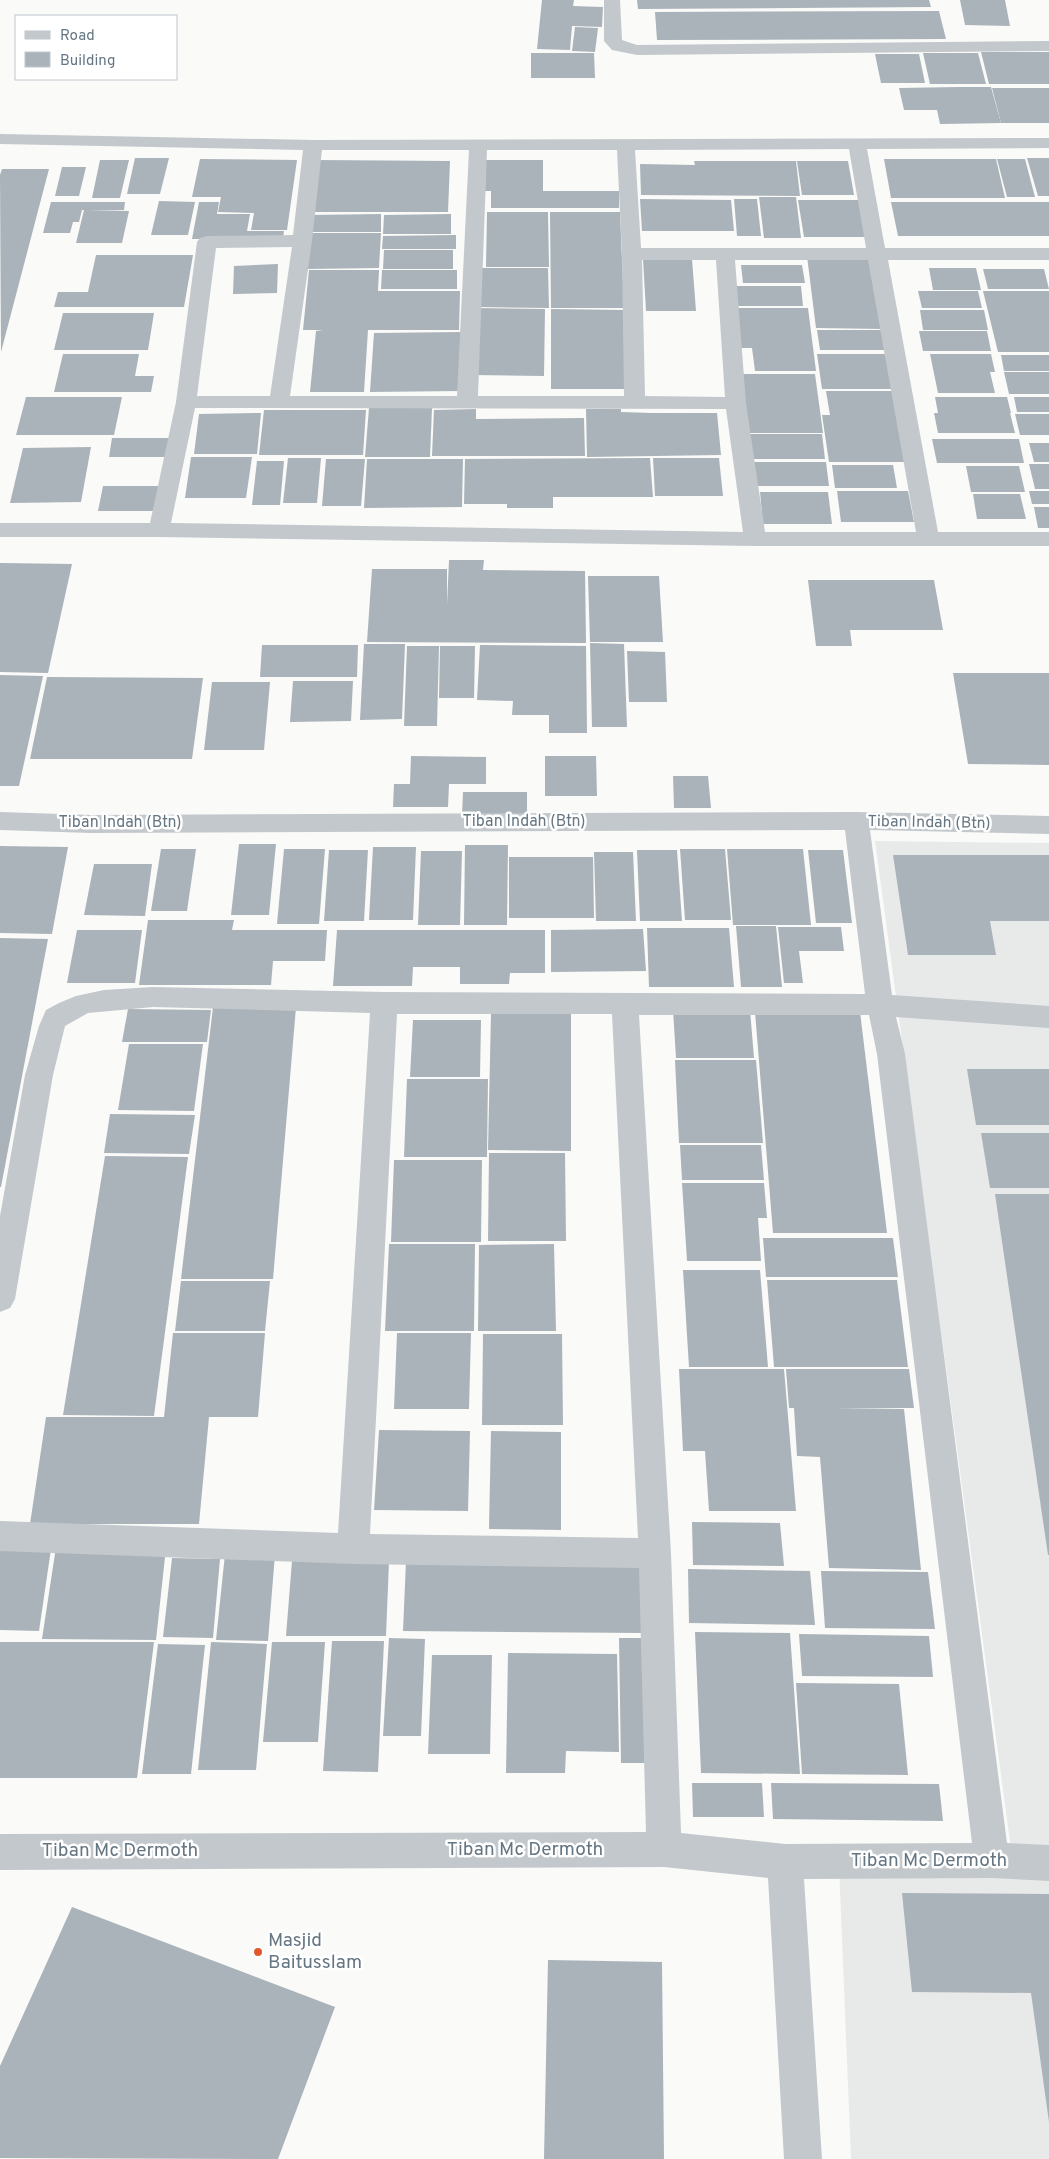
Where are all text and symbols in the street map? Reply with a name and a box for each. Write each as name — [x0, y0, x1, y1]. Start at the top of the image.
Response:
legend — [15, 15, 178, 80]
text: Road — [60, 27, 95, 46]
text: Building — [60, 52, 115, 71]
street label: Tiban Indah (Btn) — [462, 812, 586, 832]
street label: Tiban Indah (Btn) — [867, 812, 991, 834]
street label: Tiban Indah (Btn) — [58, 813, 182, 833]
street label: Tiban Mc Dermoth — [447, 1838, 603, 1862]
street label: Tiban Mc Dermoth — [42, 1839, 198, 1863]
street label: Tiban Mc Dermoth — [851, 1849, 1007, 1873]
place label: Masjid Baitusslam — [268, 1929, 362, 1975]
marker: Masjid Baitusslam — [252, 1946, 264, 1958]

